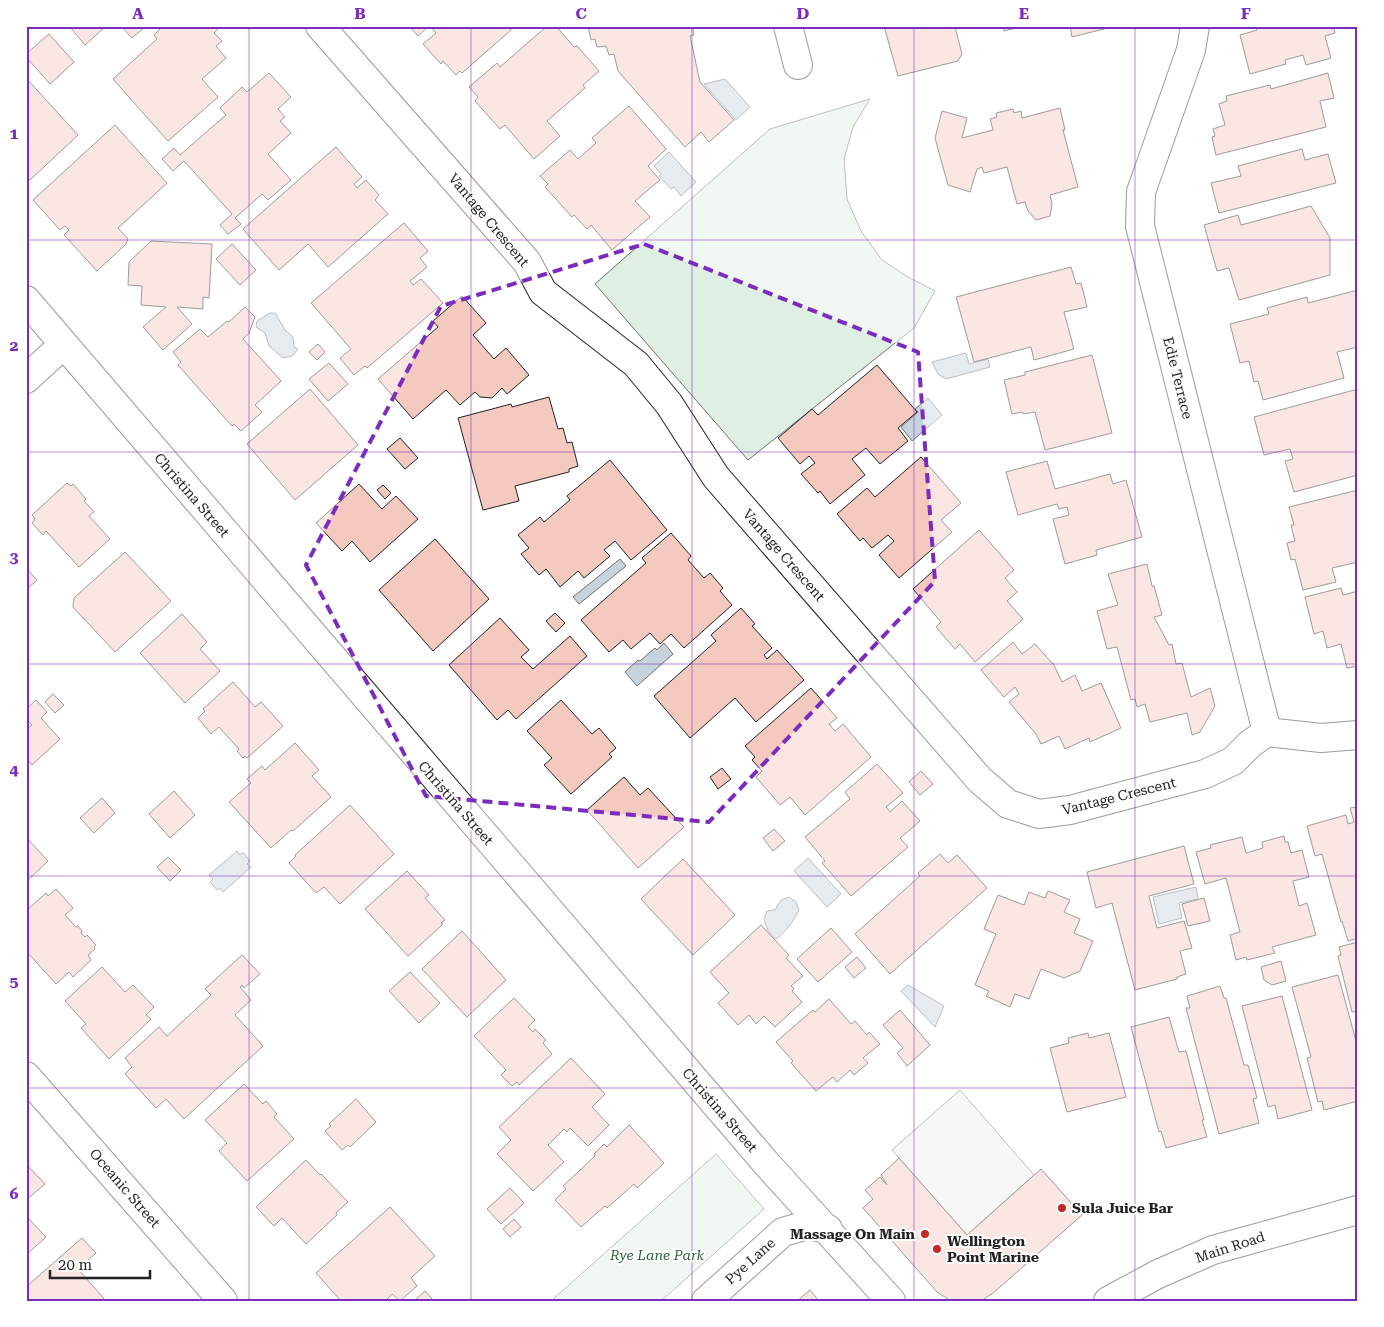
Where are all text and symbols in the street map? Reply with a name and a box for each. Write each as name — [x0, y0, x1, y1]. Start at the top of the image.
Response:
text: A — [132, 4, 144, 23]
text: B — [354, 4, 366, 23]
text: C — [575, 4, 587, 23]
text: D — [797, 4, 810, 23]
text: E — [1019, 4, 1029, 23]
text: F — [1241, 4, 1251, 23]
text: 1 — [10, 124, 19, 143]
street label: Vantage Crescent — [445, 170, 533, 270]
street label: Edie Terrace — [1160, 335, 1196, 421]
text: 2 — [10, 336, 19, 355]
street label: Christina Street — [151, 450, 233, 540]
street label: Vantage Crescent — [740, 506, 828, 604]
text: 3 — [10, 548, 19, 567]
street label: Christina Street — [415, 758, 497, 848]
text: 4 — [10, 760, 19, 779]
street label: Vantage Crescent — [1060, 774, 1178, 818]
text: 5 — [10, 972, 19, 991]
street label: Christina Street — [679, 1065, 761, 1155]
street label: Oceanic Street — [86, 1145, 164, 1231]
text: 6 — [10, 1184, 19, 1203]
place label: Sula Juice Bar — [1072, 1200, 1174, 1216]
marker: Sula Juice Bar — [1056, 1202, 1068, 1214]
place label: Massage On Main — [790, 1226, 916, 1242]
marker: Massage On Main — [919, 1228, 931, 1240]
street label: Main Road — [1193, 1228, 1267, 1266]
place label: Wellington Point Marine — [947, 1233, 1039, 1265]
street label: Pye Lane — [722, 1234, 778, 1288]
marker: Wellington Point Marine — [931, 1243, 943, 1255]
scale bar — [50, 1247, 150, 1279]
park label: Rye Lane Park — [609, 1247, 704, 1263]
text: 20 m — [58, 1256, 93, 1274]

